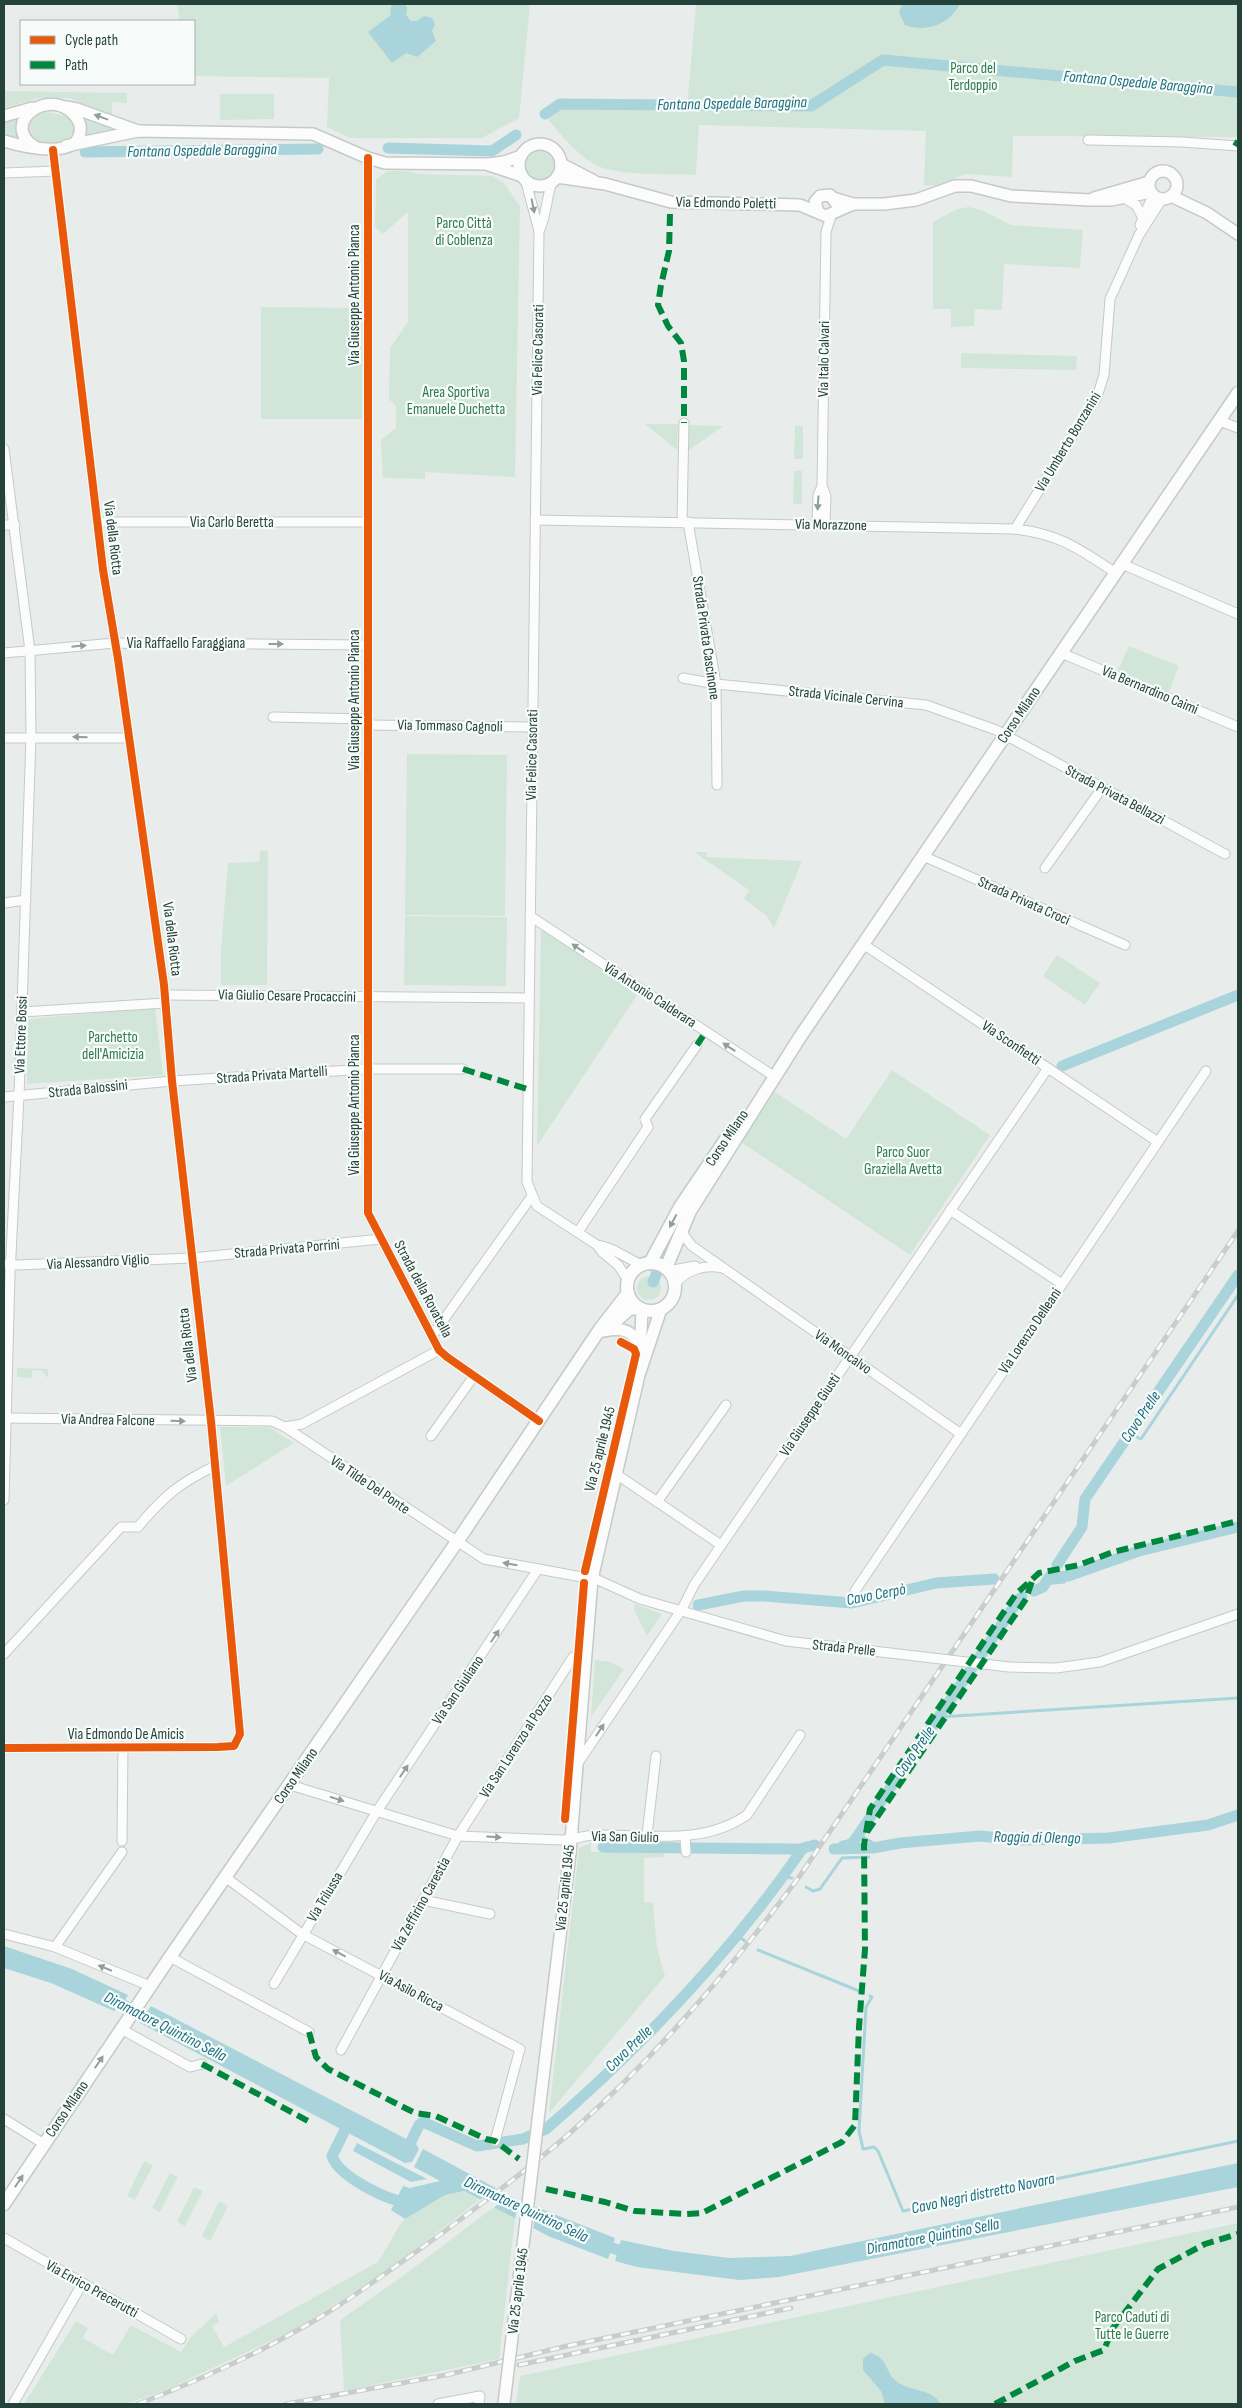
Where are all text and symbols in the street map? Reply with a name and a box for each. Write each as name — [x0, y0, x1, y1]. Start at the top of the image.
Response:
legend — [20, 20, 195, 85]
text: Cycle path — [65, 31, 118, 50]
text: Path — [65, 56, 88, 75]
park label: Parco del Terdoppio — [948, 59, 998, 95]
water label: Fontana Ospedale Baraggina — [1063, 67, 1214, 99]
water label: Fontana Ospedale Baraggina — [657, 93, 808, 115]
one-way arrow — [94, 113, 109, 120]
water label: Fontana Ospedale Baraggina — [127, 140, 278, 162]
street label: Via Edmondo Poletti — [676, 193, 777, 213]
one-way arrow — [529, 199, 537, 214]
park label: Parco Città di Coblenza — [435, 214, 493, 250]
street label: Via Giuseppe Antonio Pianca — [345, 224, 364, 366]
street label: Via Felice Casorati — [528, 304, 548, 396]
street label: Via Italo Calvari — [814, 320, 834, 397]
park label: Area Sportiva Emanuele Duchetta — [407, 383, 505, 419]
street label: Via Umberto Bonzanini — [1031, 388, 1105, 496]
one-way arrow — [814, 495, 822, 511]
street label: Via della Riotta — [99, 500, 127, 576]
street label: Via Carlo Beretta — [190, 513, 274, 532]
street label: Via Morazzone — [795, 515, 867, 535]
street label: Strada Privata Cascinone — [688, 575, 724, 701]
street label: Via Giuseppe Antonio Pianca — [345, 629, 364, 771]
street label: Via Raffaello Faraggiana — [127, 634, 245, 653]
one-way arrow — [268, 640, 284, 648]
one-way arrow — [71, 642, 87, 650]
street label: Via Bernardino Caimi — [1099, 661, 1201, 719]
street label: Strada Vicinale Cervina — [788, 682, 905, 713]
street label: Corso Milano — [993, 683, 1045, 747]
street label: Via Felice Casorati — [522, 709, 542, 801]
street label: Via Tommaso Cagnoli — [397, 716, 503, 736]
one-way arrow — [72, 733, 88, 741]
street label: Strada Privata Bellazzi — [1062, 761, 1168, 829]
street label: Strada Privata Croci — [975, 872, 1073, 930]
street label: Via della Riotta — [158, 901, 186, 977]
one-way arrow — [572, 943, 585, 953]
street label: Via Antonio Calderara — [600, 958, 700, 1032]
street label: Via Giulio Cesare Procaccini — [218, 985, 356, 1007]
street label: Via Ettore Bossi — [10, 996, 32, 1074]
street label: Via Sconfietti — [978, 1016, 1044, 1070]
park label: Parchetto dell'Amicizia — [82, 1028, 144, 1064]
street label: Via Giuseppe Antonio Pianca — [345, 1034, 364, 1176]
one-way arrow — [722, 1042, 735, 1051]
street label: Strada Privata Martelli — [216, 1062, 328, 1088]
street label: Strada Balossini — [48, 1075, 129, 1103]
street label: Corso Milano — [701, 1106, 753, 1170]
park label: Parco Suor Graziella Avetta — [864, 1143, 942, 1179]
one-way arrow — [669, 1214, 677, 1228]
street label: Strada Privata Porrini — [233, 1235, 341, 1263]
street label: Strada della Rovatella — [389, 1237, 457, 1341]
street label: Via Alessandro Viglio — [46, 1250, 150, 1274]
street label: Via Lorenzo Delleani — [994, 1284, 1066, 1378]
street label: Via della Riotta — [174, 1307, 202, 1383]
street label: Via Moncalvo — [811, 1325, 875, 1379]
street label: Via Giuseppe Giusti — [775, 1370, 845, 1460]
water label: Cavo Prelle — [1117, 1388, 1165, 1446]
street label: Via 25 aprile 1945 — [580, 1405, 620, 1493]
street label: Via Andrea Falcone — [61, 1410, 155, 1430]
one-way arrow — [170, 1417, 186, 1425]
street label: Via Tilde Del Ponte — [326, 1451, 414, 1519]
one-way arrow — [502, 1560, 518, 1568]
water label: Cavo Cerpò — [845, 1580, 908, 1610]
one-way arrow — [490, 1629, 499, 1642]
street label: Strada Prelle — [812, 1635, 876, 1661]
street label: Via San Giuliano — [428, 1652, 488, 1728]
street label: Via San Lorenzo al Pozzo — [475, 1690, 557, 1802]
water label: Cavo Prelle — [891, 1723, 939, 1781]
one-way arrow — [595, 1724, 605, 1737]
street label: Via Edmondo De Amicis — [68, 1725, 184, 1744]
street label: Corso Milano — [270, 1744, 322, 1808]
one-way arrow — [400, 1764, 409, 1777]
one-way arrow — [329, 1796, 344, 1804]
street label: Via San Giulio — [591, 1827, 659, 1847]
water label: Roggia di Olengo — [993, 1828, 1081, 1848]
one-way arrow — [486, 1834, 502, 1842]
street label: Via 25 aprile 1945 — [551, 1844, 579, 1932]
street label: Via Zeffirino Carestia — [387, 1853, 455, 1954]
street label: Via Trilussa — [303, 1868, 347, 1926]
one-way arrow — [331, 1949, 346, 1957]
one-way arrow — [97, 1964, 112, 1972]
street label: Via Asilo Ricca — [375, 1966, 447, 2016]
water label: Diramatore Quintino Sella — [101, 1988, 230, 2066]
water label: Cavo Prelle — [602, 2022, 656, 2076]
one-way arrow — [94, 2055, 104, 2069]
street label: Corso Milano — [41, 2077, 93, 2141]
water label: Cavo Negri distretto Novara — [910, 2169, 1057, 2218]
water label: Diramatore Quintino Sella — [461, 2173, 592, 2247]
one-way arrow — [14, 2174, 24, 2187]
water label: Diramatore Quintino Sella — [865, 2215, 1001, 2259]
street label: Via 25 aprile 1945 — [503, 2247, 533, 2335]
street label: Via Enrico Precerutti — [42, 2256, 142, 2322]
park label: Parco Caduti di Tutte le Guerre — [1095, 2308, 1170, 2344]

